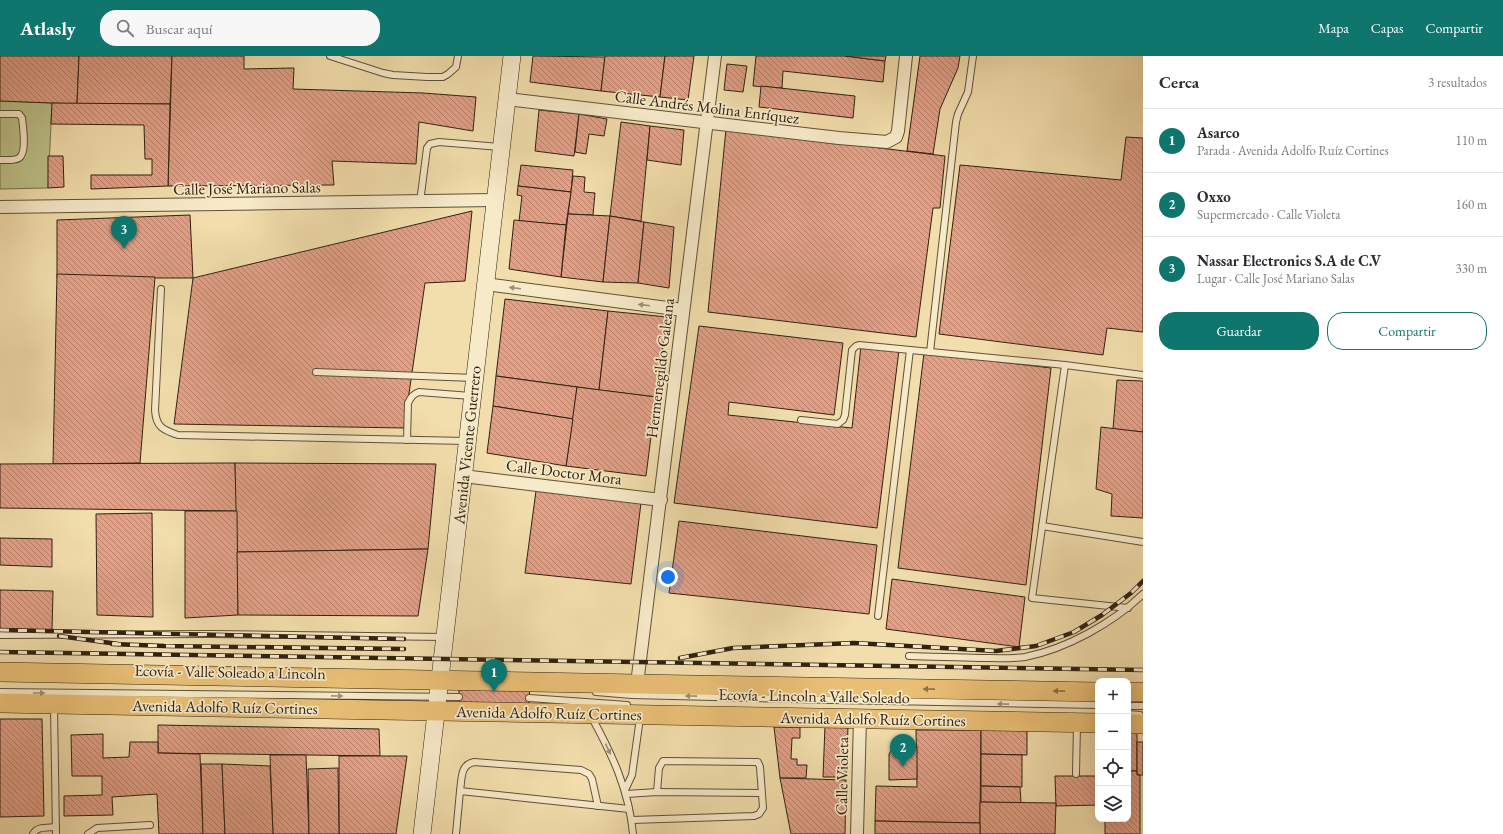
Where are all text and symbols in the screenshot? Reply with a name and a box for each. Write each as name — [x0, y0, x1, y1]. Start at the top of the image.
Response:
search box — [100, 10, 380, 46]
text: Atlasly — [20, 16, 76, 41]
icon: search — [114, 17, 136, 39]
text: Buscar aquí — [146, 19, 213, 38]
text: Mapa — [1318, 19, 1349, 37]
text: Capas — [1371, 19, 1403, 37]
text: Compartir — [1425, 19, 1483, 37]
text: Cerca — [1159, 71, 1199, 93]
text: 3 resultados — [1428, 74, 1487, 91]
street label: Calle Andrés Molina Enríquez — [614, 85, 800, 129]
text: Asarco — [1197, 123, 1239, 142]
text: 1 — [1169, 132, 1175, 149]
text: 110 m — [1456, 132, 1487, 149]
text: Parada · Avenida Adolfo Ruíz Cortines — [1197, 142, 1389, 159]
street label: Calle José Mariano Salas — [173, 176, 321, 200]
text: Oxxo — [1197, 187, 1231, 206]
text: 2 — [1169, 196, 1175, 213]
text: 160 m — [1456, 196, 1487, 213]
text: Supermercado · Calle Violeta — [1197, 206, 1340, 223]
pin: 3 — [111, 216, 137, 249]
text: Nassar Electronics S.A de C.V — [1197, 251, 1381, 270]
text: 3 — [1169, 260, 1175, 277]
text: 330 m — [1456, 260, 1487, 277]
text: Lugar · Calle José Mariano Salas — [1197, 270, 1354, 287]
one-way arrow — [509, 285, 521, 291]
street label: Hermenegildo Galeana — [641, 296, 679, 439]
one-way arrow — [638, 302, 650, 308]
button: Guardar — [1159, 312, 1319, 350]
button: Compartir — [1327, 312, 1487, 350]
street label: Avenida Vicente Guerrero — [448, 365, 486, 526]
street label: Calle Doctor Mora — [505, 454, 624, 490]
your location — [658, 567, 678, 587]
pin: 1 — [481, 659, 507, 692]
street label: Ecovía - Valle Soleado a Lincoln — [134, 660, 326, 684]
map controls — [1095, 678, 1131, 822]
button: + — [1095, 678, 1131, 714]
street label: Ecovía - Lincoln a Valle Soleado — [718, 684, 910, 708]
one-way arrow — [923, 685, 935, 692]
one-way arrow — [1052, 688, 1065, 694]
one-way arrow — [33, 690, 46, 696]
one-way arrow — [331, 693, 344, 699]
one-way arrow — [684, 693, 697, 699]
street label: Avenida Adolfo Ruíz Cortines — [131, 695, 318, 719]
street label: Avenida Adolfo Ruíz Cortines — [455, 701, 642, 725]
one-way arrow — [996, 701, 1009, 707]
street label: Avenida Adolfo Ruíz Cortines — [779, 707, 966, 731]
button: − — [1095, 714, 1131, 750]
pin: 2 — [890, 734, 916, 767]
street label: Calle Violeta — [831, 736, 853, 815]
one-way arrow — [605, 743, 611, 754]
button: locate — [1095, 750, 1131, 786]
button: layers — [1095, 786, 1131, 822]

